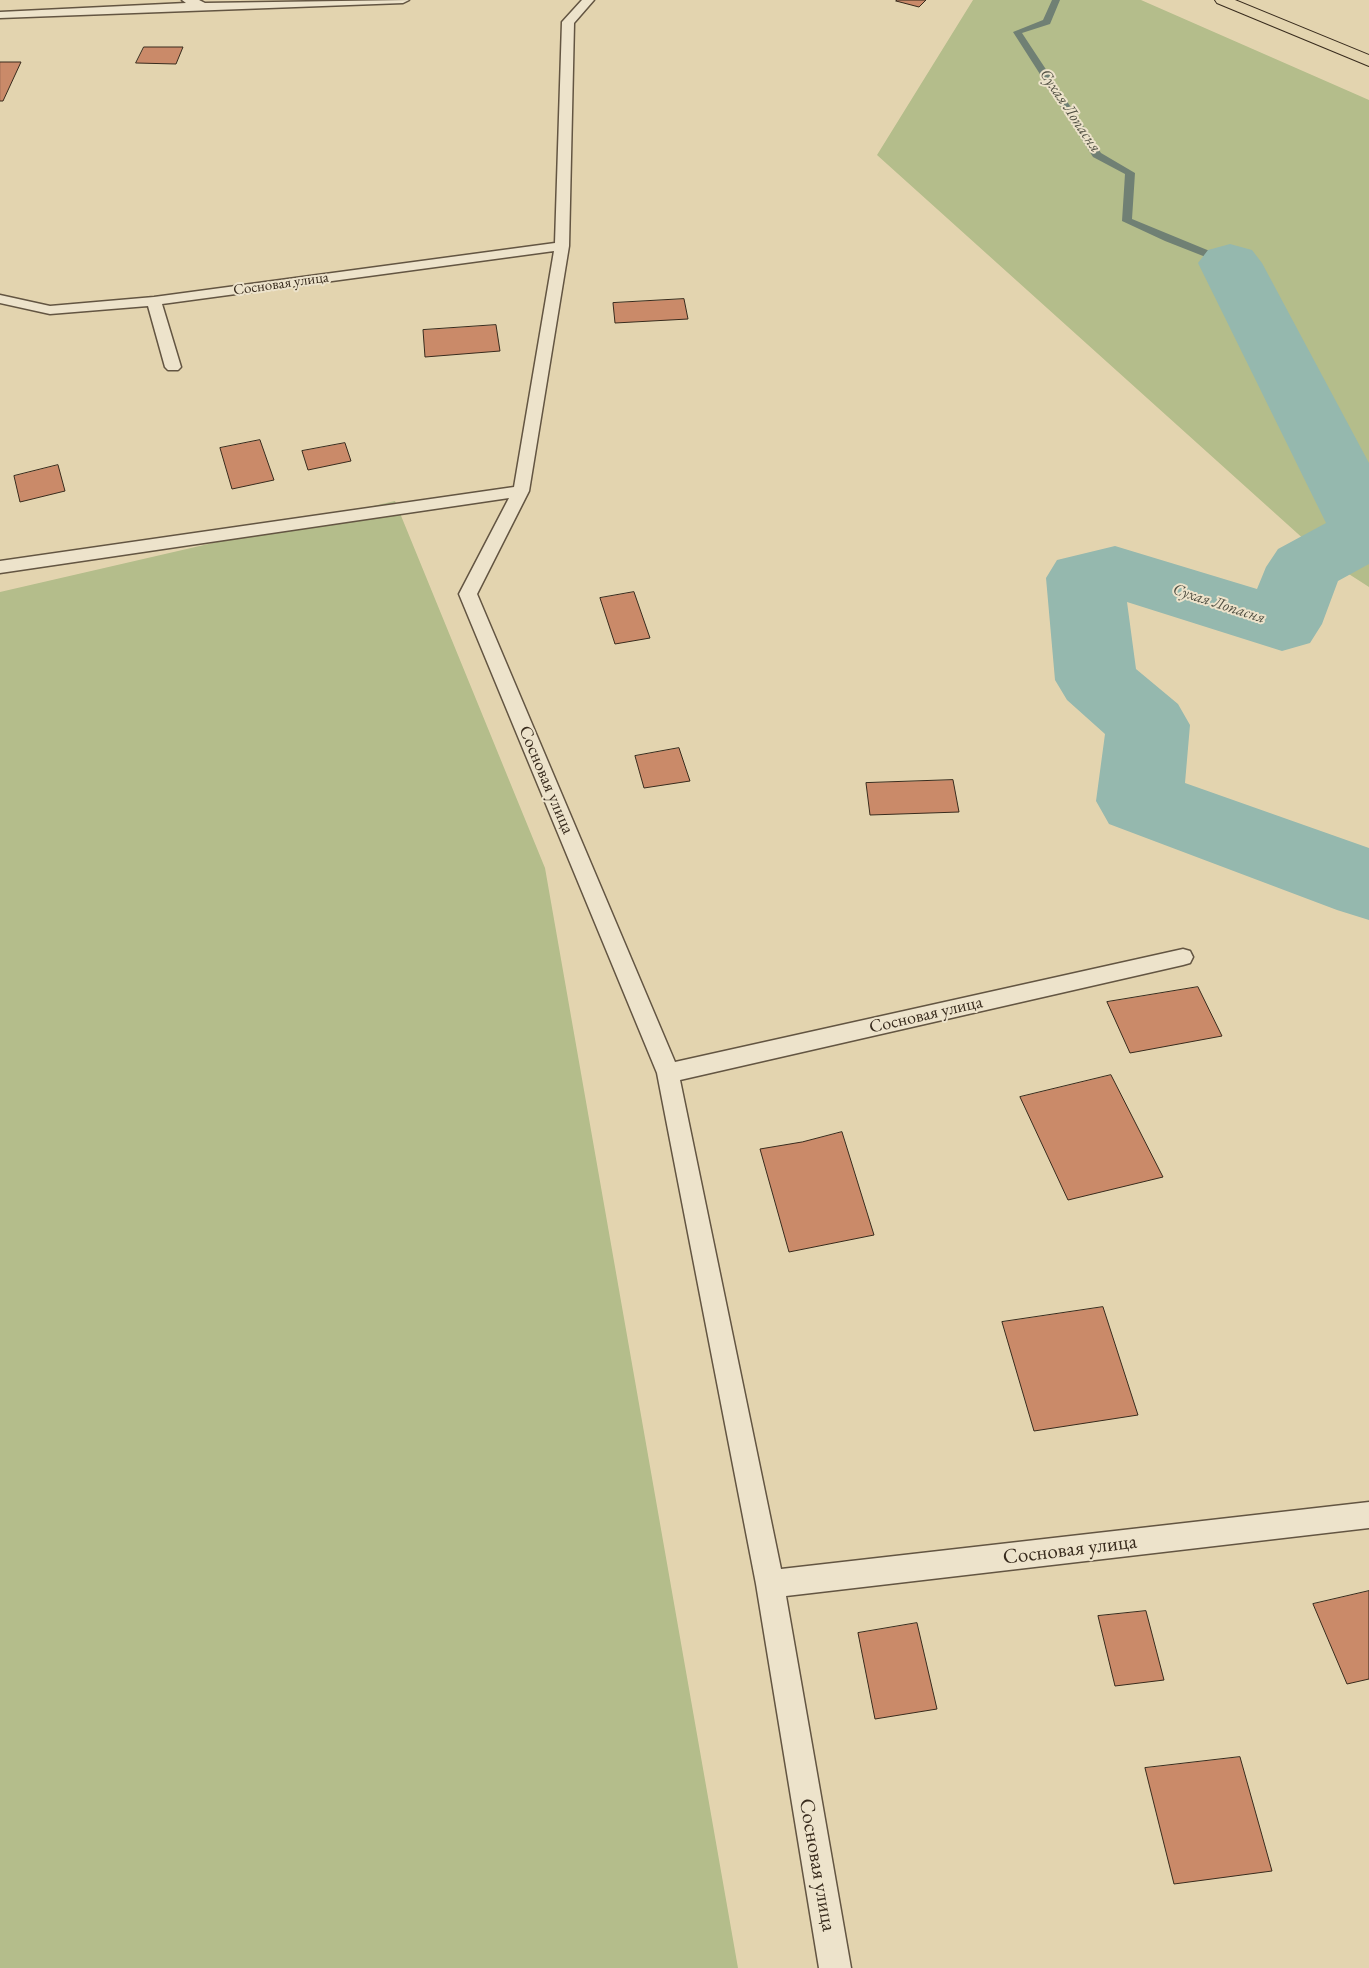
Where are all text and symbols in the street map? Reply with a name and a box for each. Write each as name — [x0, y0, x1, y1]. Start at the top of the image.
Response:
water label: Сухая Лопасня — [1035, 66, 1105, 156]
street label: Сосновая улица — [232, 268, 330, 300]
water label: Сухая Лопасня — [1170, 580, 1268, 628]
street label: Сосновая улица — [513, 723, 579, 837]
street label: Сосновая улица — [867, 991, 985, 1039]
street label: Сосновая улица — [1002, 1529, 1138, 1571]
street label: Сосновая улица — [793, 1796, 841, 1934]

